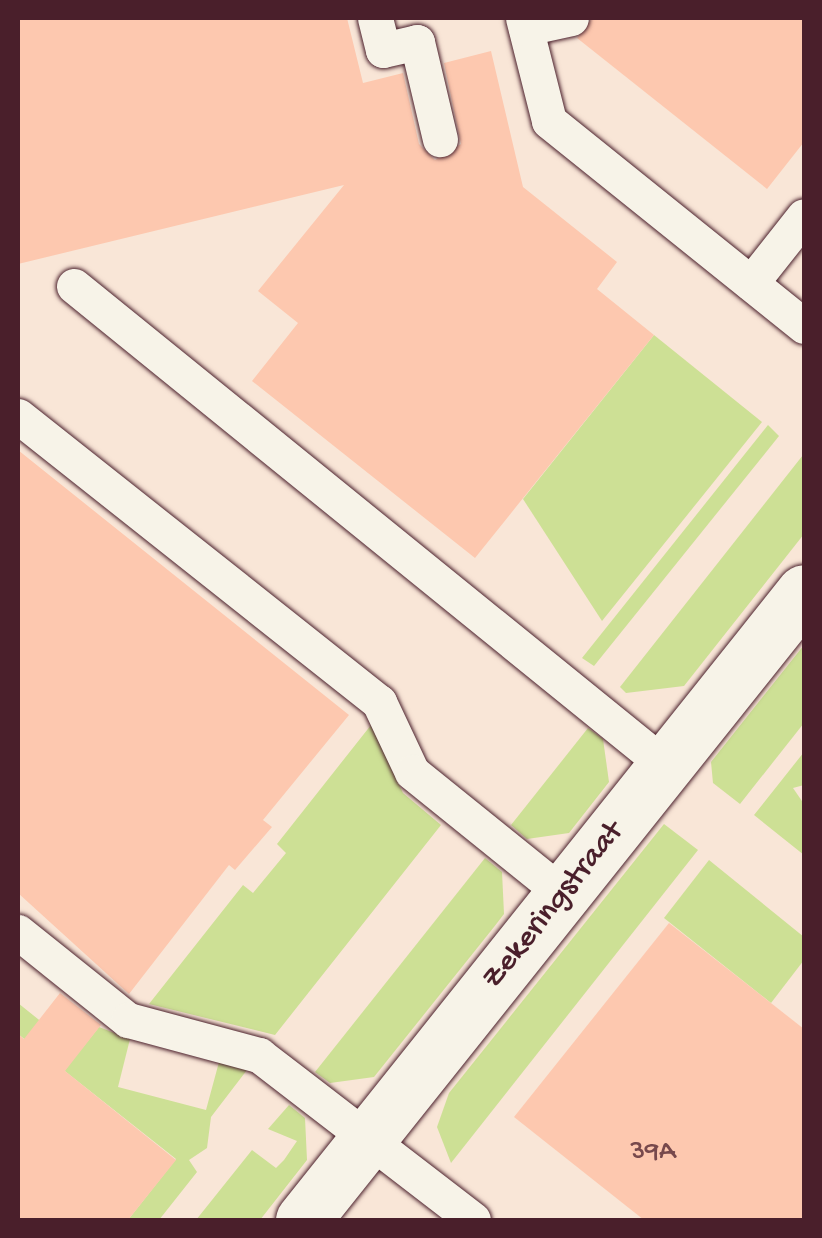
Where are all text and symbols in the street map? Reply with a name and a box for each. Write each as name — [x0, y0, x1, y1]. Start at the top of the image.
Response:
street label: Zekeringstraat — [475, 814, 633, 998]
house number: 39A — [630, 1136, 676, 1170]

